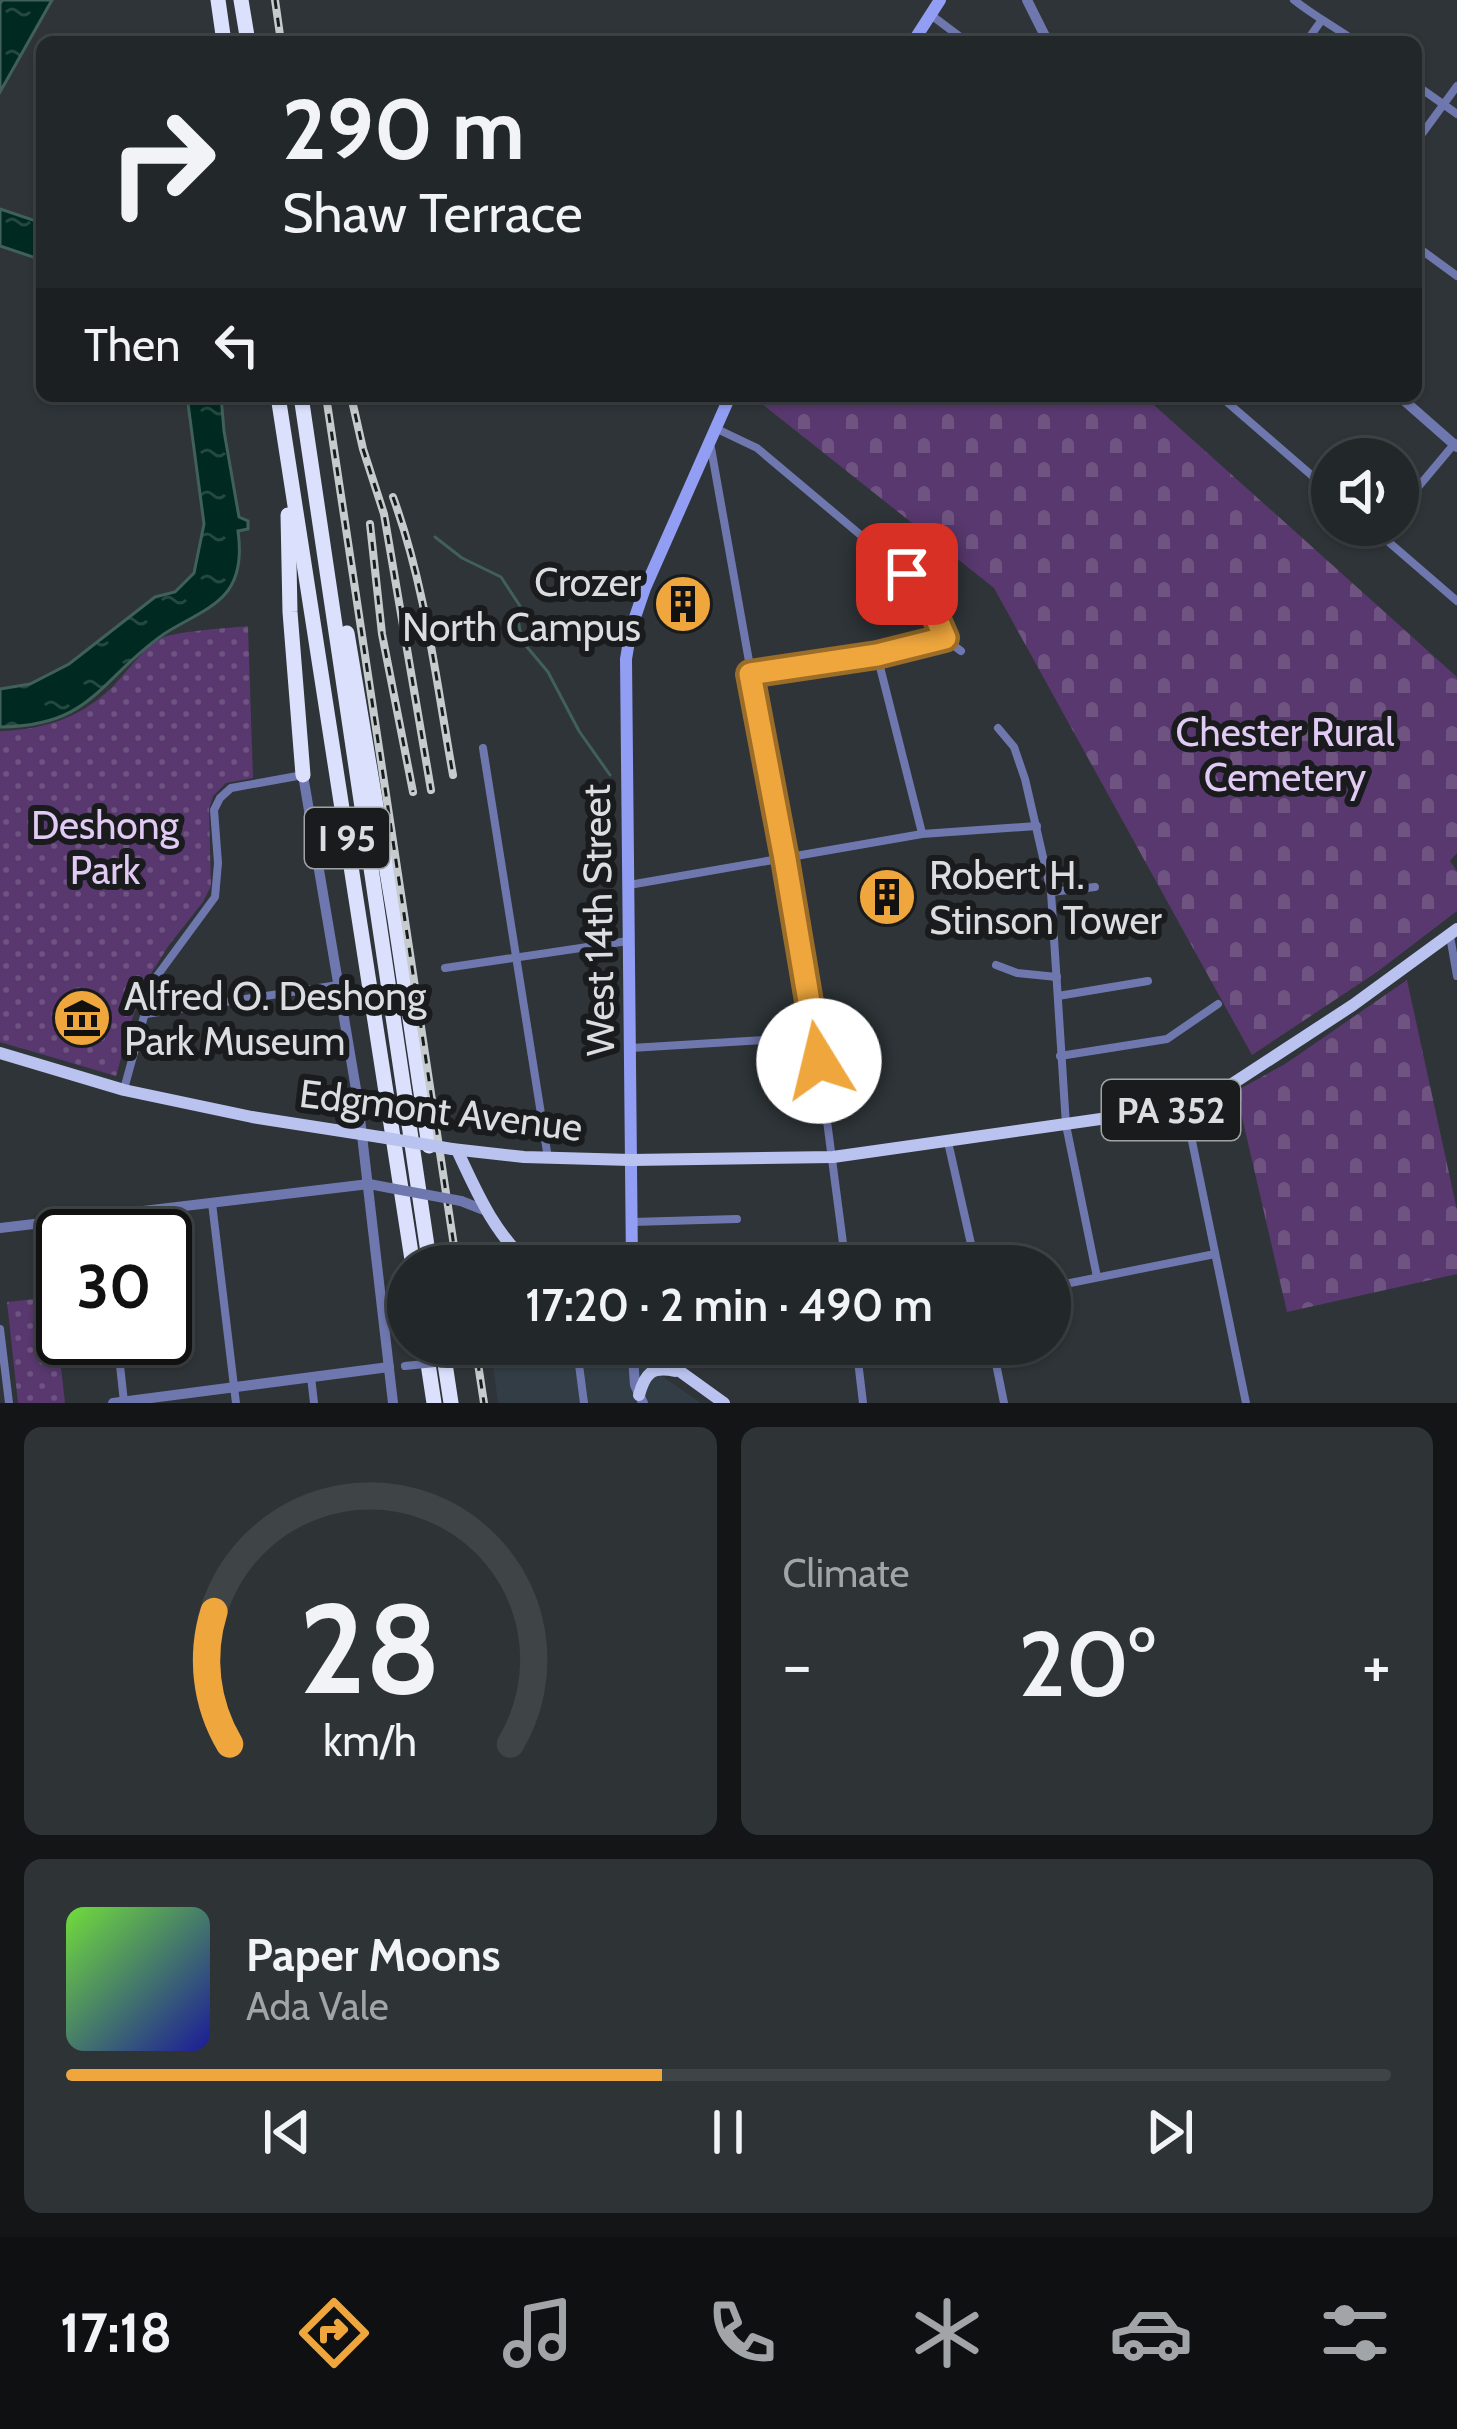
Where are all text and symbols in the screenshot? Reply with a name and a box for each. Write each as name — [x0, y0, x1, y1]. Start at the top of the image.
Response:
text: 290 m — [282, 78, 525, 180]
icon: right — [84, 84, 240, 240]
text: Shaw Terrace — [282, 180, 583, 246]
icon: left — [204, 312, 270, 378]
text: Then — [84, 318, 180, 372]
map controls — [1311, 438, 1419, 546]
button: sound — [1311, 438, 1419, 546]
pin — [856, 523, 958, 625]
icon: arrive — [874, 541, 940, 607]
place label: Crozer North Campus — [402, 558, 642, 651]
building icon: Crozer North Campus — [652, 573, 714, 635]
park label: Chester Rural Cemetery — [1176, 708, 1394, 801]
street label: West 14th Street — [572, 784, 624, 1056]
park label: Deshong Park — [31, 801, 180, 894]
road number: I 95 — [305, 808, 389, 868]
place label: Robert H. Stinson Tower — [929, 851, 1163, 944]
building icon: Robert H. Stinson Tower — [856, 866, 918, 928]
place label: Alfred O. Deshong Park Museum — [124, 972, 427, 1065]
museum icon: Alfred O. Deshong Park Museum — [51, 987, 113, 1049]
position arrow — [756, 998, 882, 1124]
street label: Edgmont Avenue — [297, 1069, 585, 1151]
road number: PA 352 — [1102, 1080, 1240, 1140]
speed limit sign: 30 — [36, 1209, 192, 1365]
text: 17:20 · 2 min · 490 m — [525, 1278, 933, 1332]
text: Climate — [783, 1549, 909, 1597]
text: 28 — [300, 1573, 441, 1724]
text: 20° — [1018, 1609, 1155, 1719]
text: − — [783, 1624, 812, 1705]
text: + — [1362, 1624, 1391, 1705]
text: km/h — [323, 1715, 417, 1767]
text: Paper Moons — [246, 1928, 501, 1982]
text: Ada Vale — [246, 1982, 389, 2030]
icon: previous — [254, 2099, 320, 2165]
icon: pause — [695, 2099, 761, 2165]
icon: next — [1137, 2099, 1203, 2165]
icon: directions — [292, 2291, 376, 2375]
icon: music — [496, 2291, 580, 2375]
icon: phone — [700, 2291, 784, 2375]
icon: climate — [905, 2291, 989, 2375]
icon: car — [1109, 2291, 1193, 2375]
icon: filters — [1313, 2291, 1397, 2375]
text: 17:18 — [60, 2300, 172, 2366]

